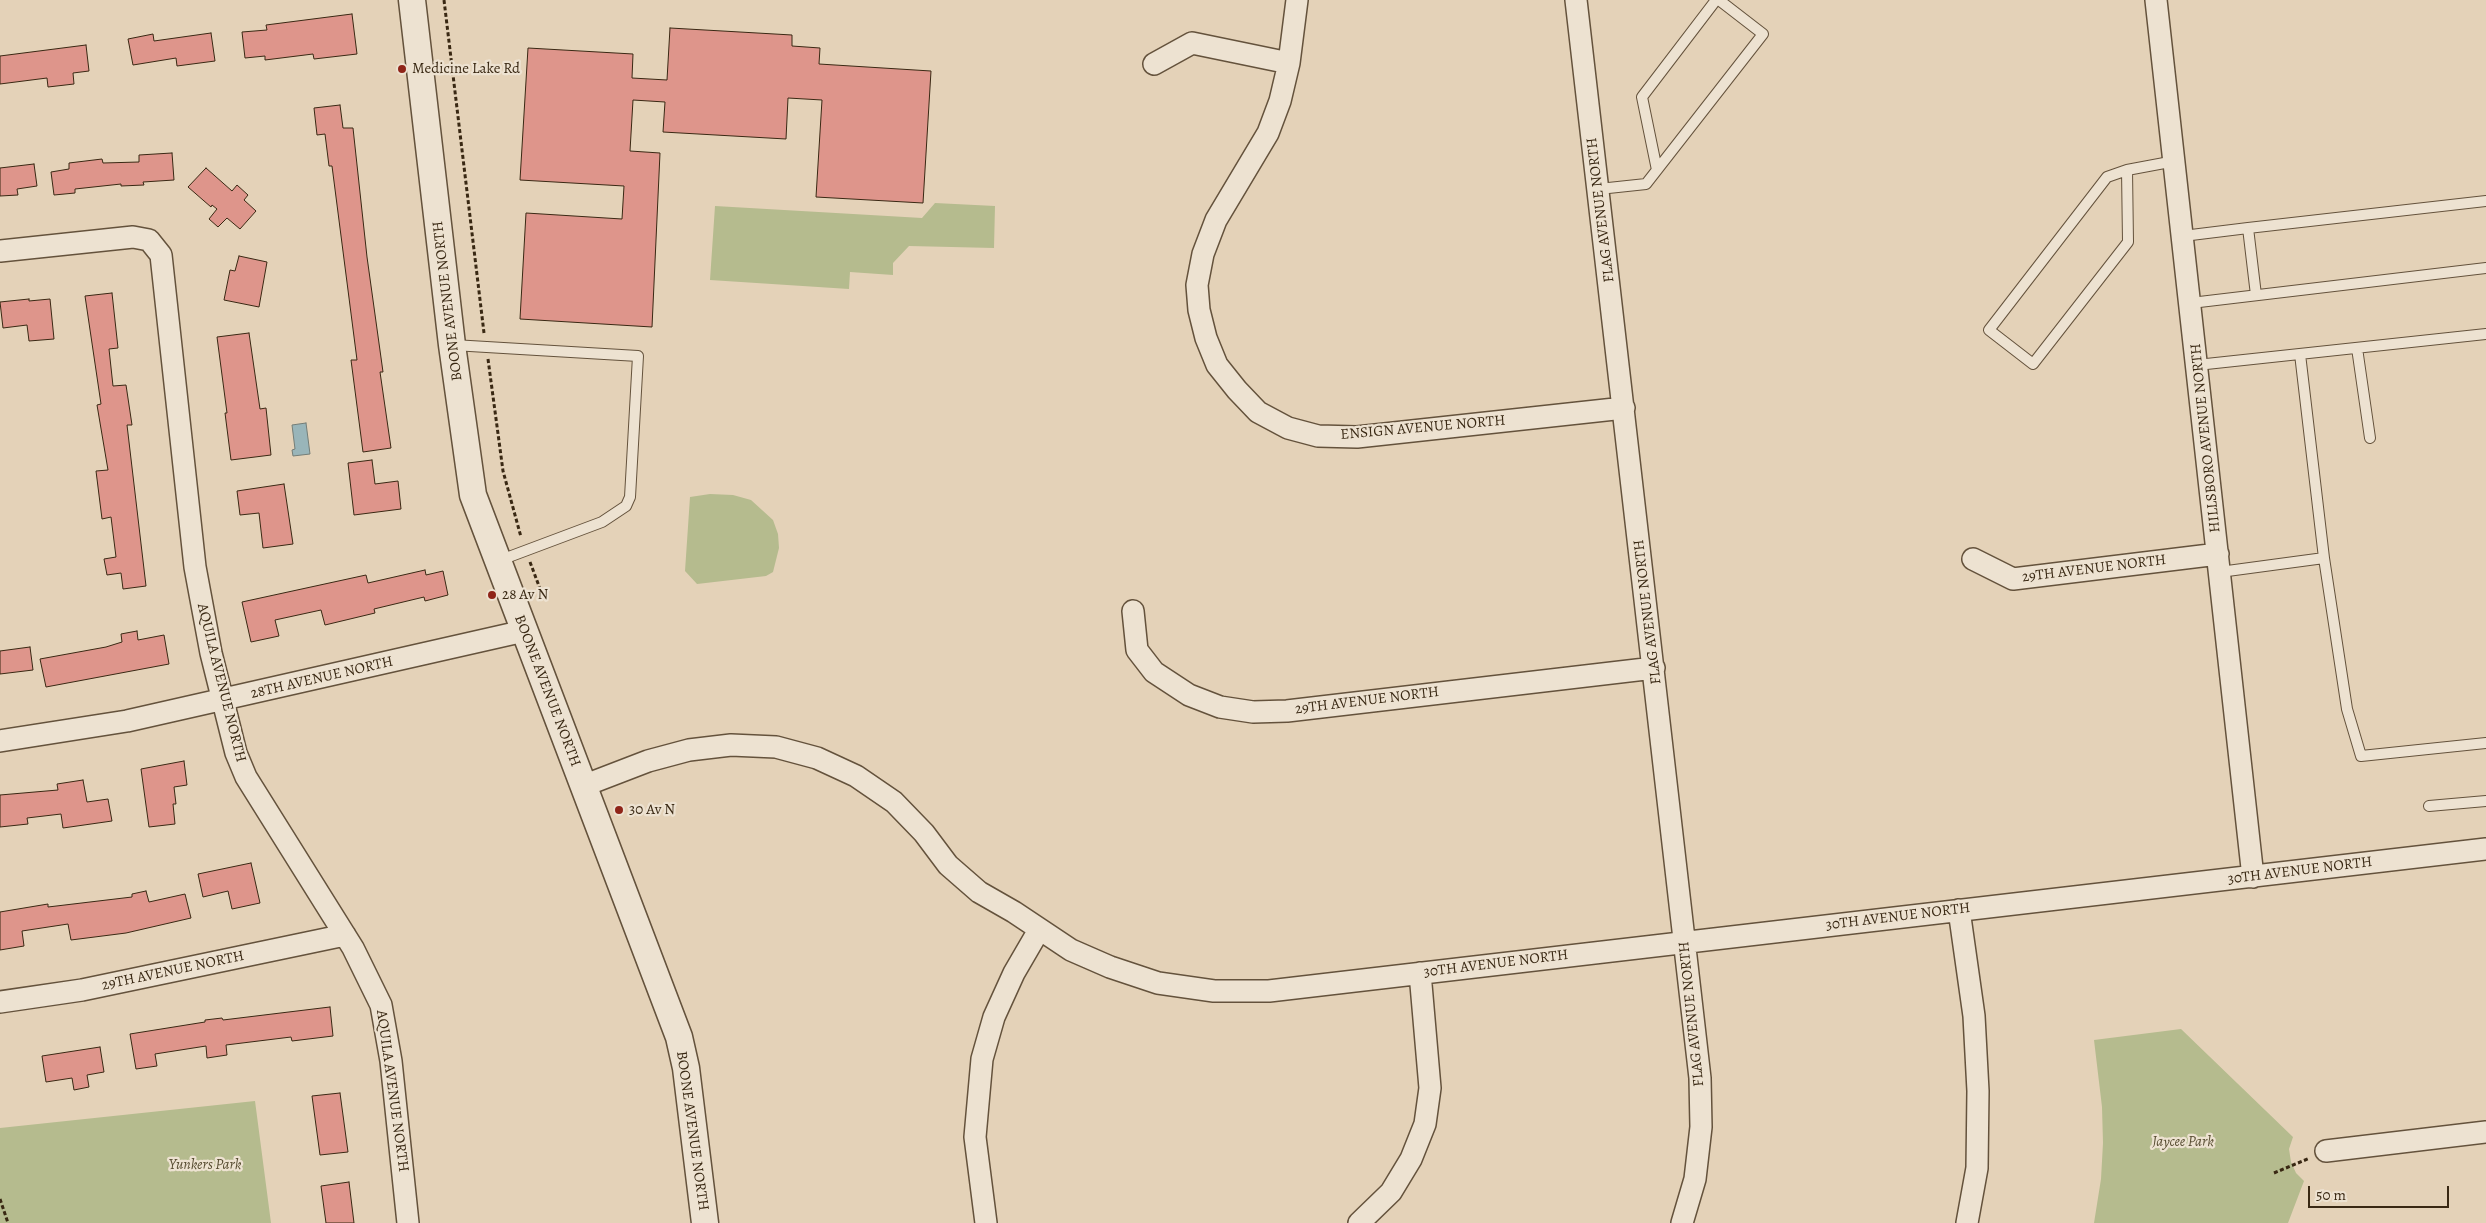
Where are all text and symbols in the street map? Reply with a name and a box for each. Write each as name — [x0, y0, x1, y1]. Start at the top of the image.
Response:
place label: Medicine Lake Rd — [412, 60, 520, 78]
marker: Medicine Lake Rd — [396, 63, 408, 75]
street label: FLAG AVENUE NORTH — [1583, 136, 1619, 284]
street label: BOONE AVENUE NORTH — [429, 220, 467, 382]
street label: HILLSBORO AVENUE NORTH — [2187, 343, 2225, 533]
street label: ENSIGN AVENUE NORTH — [1340, 412, 1506, 444]
street label: FLAG AVENUE NORTH — [1630, 538, 1666, 686]
street label: 29TH AVENUE NORTH — [2021, 551, 2167, 587]
place label: 28 Av N — [502, 586, 548, 604]
marker: 28 Av N — [486, 589, 498, 601]
street label: AQUILA AVENUE NORTH — [193, 602, 249, 764]
street label: BOONE AVENUE NORTH — [510, 613, 584, 769]
street label: 28TH AVENUE NORTH — [249, 653, 395, 703]
street label: 29TH AVENUE NORTH — [1294, 683, 1440, 719]
place label: 30 Av N — [629, 801, 675, 819]
marker: 30 Av N — [613, 804, 625, 816]
street label: 30TH AVENUE NORTH — [2227, 853, 2373, 889]
street label: 30TH AVENUE NORTH — [1825, 899, 1971, 935]
street label: FLAG AVENUE NORTH — [1675, 940, 1709, 1088]
street label: 30TH AVENUE NORTH — [1423, 946, 1569, 982]
street label: 29TH AVENUE NORTH — [100, 947, 246, 995]
street label: AQUILA AVENUE NORTH — [372, 1009, 412, 1173]
street label: BOONE AVENUE NORTH — [672, 1050, 712, 1212]
park label: Jaycee Park — [2152, 1133, 2214, 1151]
park label: Yunkers Park — [169, 1156, 241, 1174]
scale bar — [2311, 1176, 2452, 1208]
text: 50 m — [2316, 1185, 2346, 1205]

